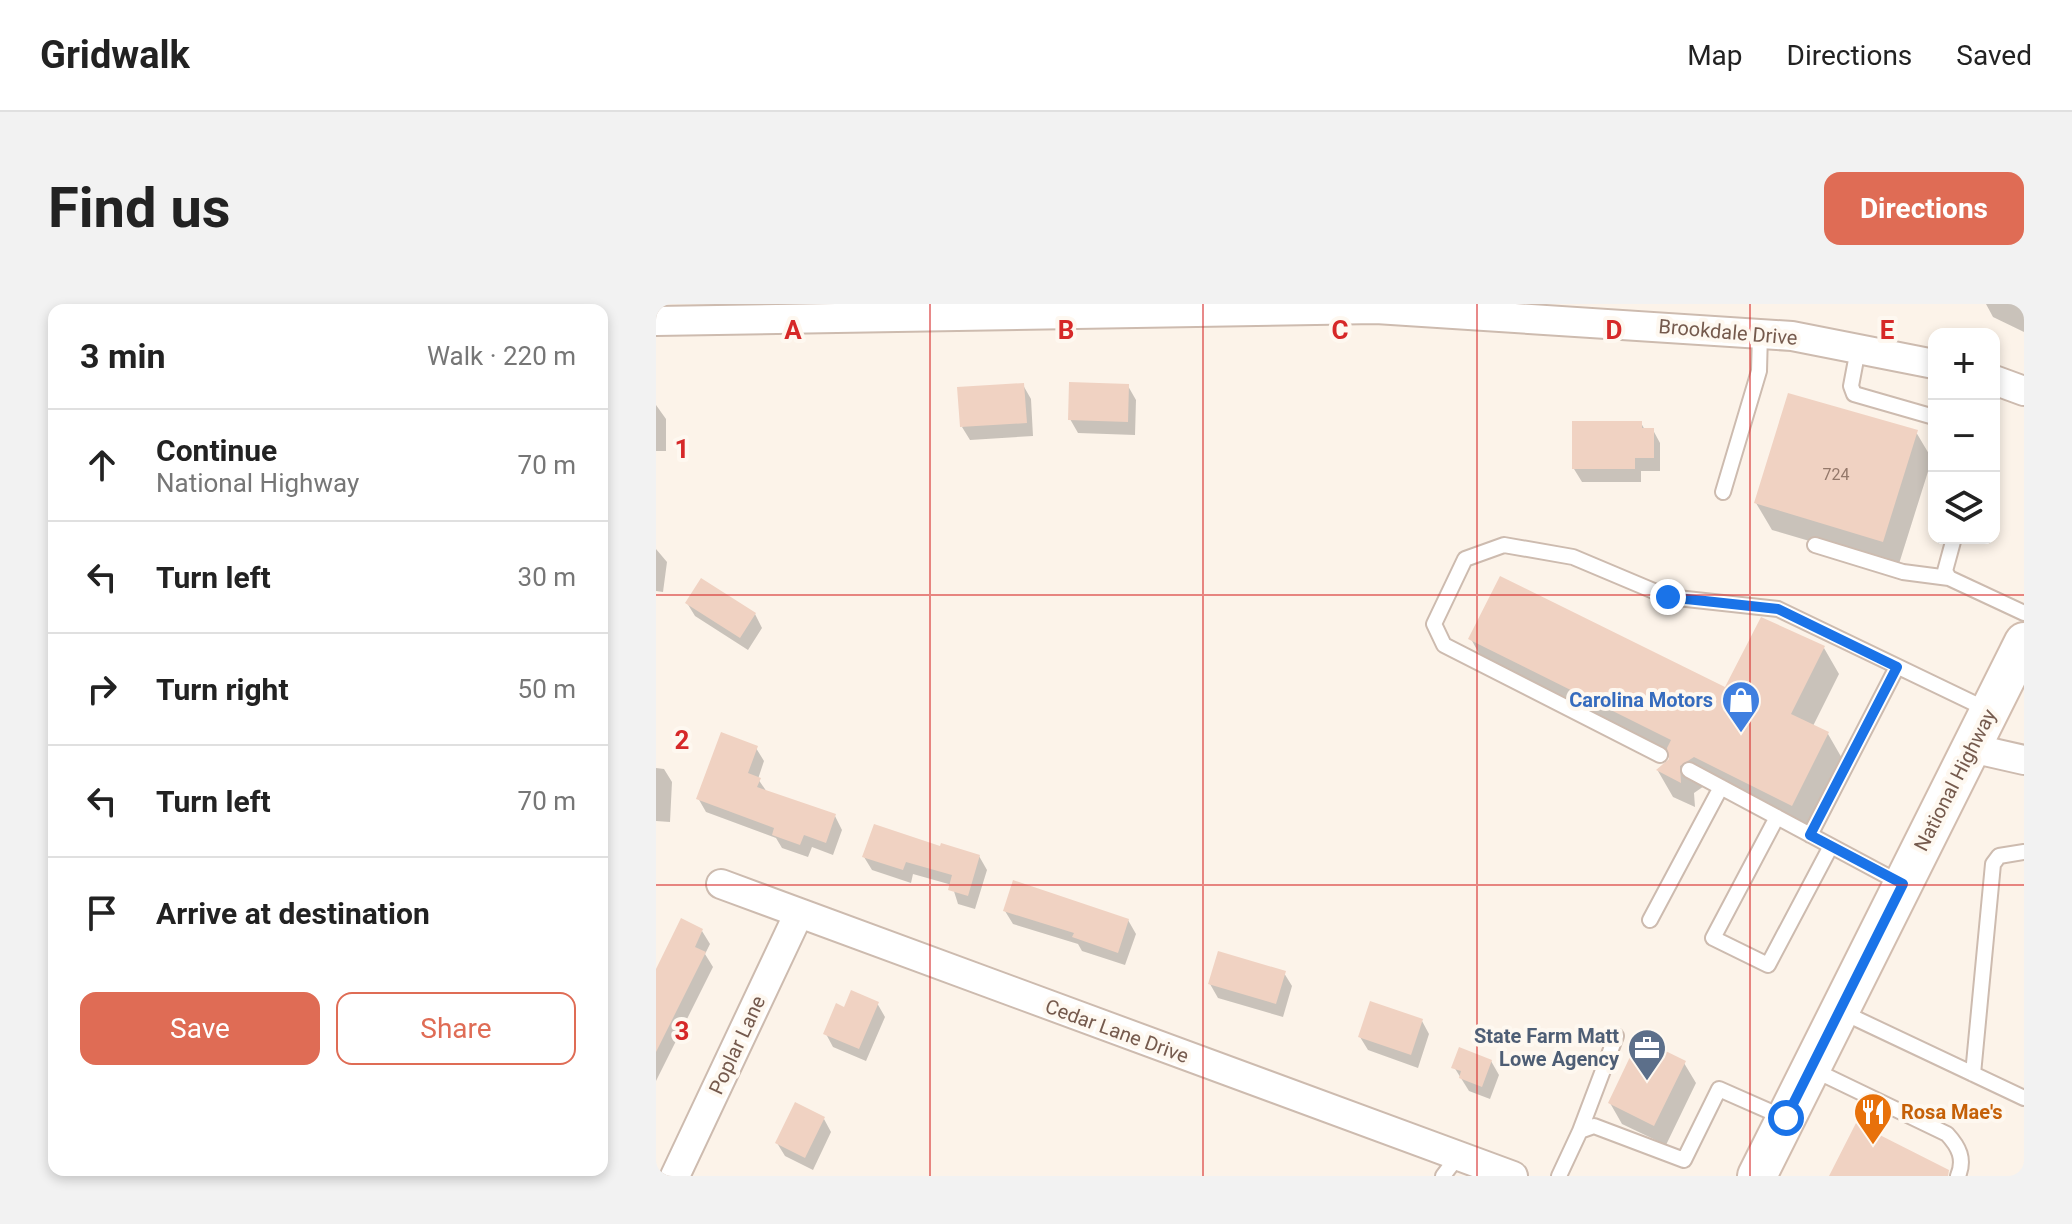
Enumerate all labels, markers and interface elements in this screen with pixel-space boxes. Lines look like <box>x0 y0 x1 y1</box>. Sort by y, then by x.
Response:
text: Gridwalk <box>40 33 190 77</box>
text: Map <box>1687 39 1743 72</box>
text: Directions <box>1787 39 1912 72</box>
text: Saved <box>1956 39 2032 72</box>
button: Directions <box>1824 172 2024 245</box>
text: Find us <box>48 175 231 241</box>
street label: Brookdale Drive <box>1658 314 1798 350</box>
text: A <box>784 315 802 345</box>
text: B <box>1058 315 1074 345</box>
text: C <box>1331 315 1349 345</box>
text: D <box>1606 315 1622 345</box>
text: E <box>1880 315 1895 345</box>
map controls <box>1928 328 2000 544</box>
button: + <box>1928 328 2000 400</box>
text: 3 min <box>80 336 165 376</box>
text: Walk · 220 m <box>427 341 576 371</box>
button: − <box>1928 400 2000 472</box>
text: Continue <box>156 433 277 468</box>
text: 1 <box>675 434 689 464</box>
icon: ahead <box>80 443 124 487</box>
text: 70 m <box>518 450 576 480</box>
house number: 724 <box>1823 465 1849 484</box>
text: National Highway <box>156 468 359 498</box>
button: layers <box>1928 472 2000 544</box>
icon: left <box>80 555 124 599</box>
text: Turn left <box>156 560 271 595</box>
text: 30 m <box>518 562 576 592</box>
route end <box>1650 579 1686 615</box>
icon: right <box>80 667 124 711</box>
text: Turn right <box>156 672 289 707</box>
text: 50 m <box>518 674 576 704</box>
shop icon: Carolina Motors <box>1720 679 1762 734</box>
place label: Carolina Motors <box>1569 688 1713 712</box>
street label: National Highway <box>1909 704 2001 855</box>
text: 2 <box>675 725 689 755</box>
icon: left <box>80 779 124 823</box>
text: Turn left <box>156 784 271 819</box>
text: 70 m <box>518 786 576 816</box>
icon: arrive <box>80 891 124 935</box>
text: Arrive at destination <box>156 896 430 931</box>
button: Save <box>80 992 320 1065</box>
button: Share <box>336 992 576 1065</box>
street label: Poplar Lane <box>704 992 770 1098</box>
street label: Cedar Lane Drive <box>1042 994 1192 1068</box>
text: 3 <box>675 1016 689 1046</box>
place label: State Farm Matt Lowe Agency <box>1474 1024 1620 1071</box>
office icon: State Farm Matt Lowe Agency <box>1626 1027 1668 1082</box>
restaurant icon: Rosa Mae's <box>1852 1091 1894 1146</box>
route start <box>1768 1100 1804 1136</box>
place label: Rosa Mae's <box>1901 1100 2003 1124</box>

